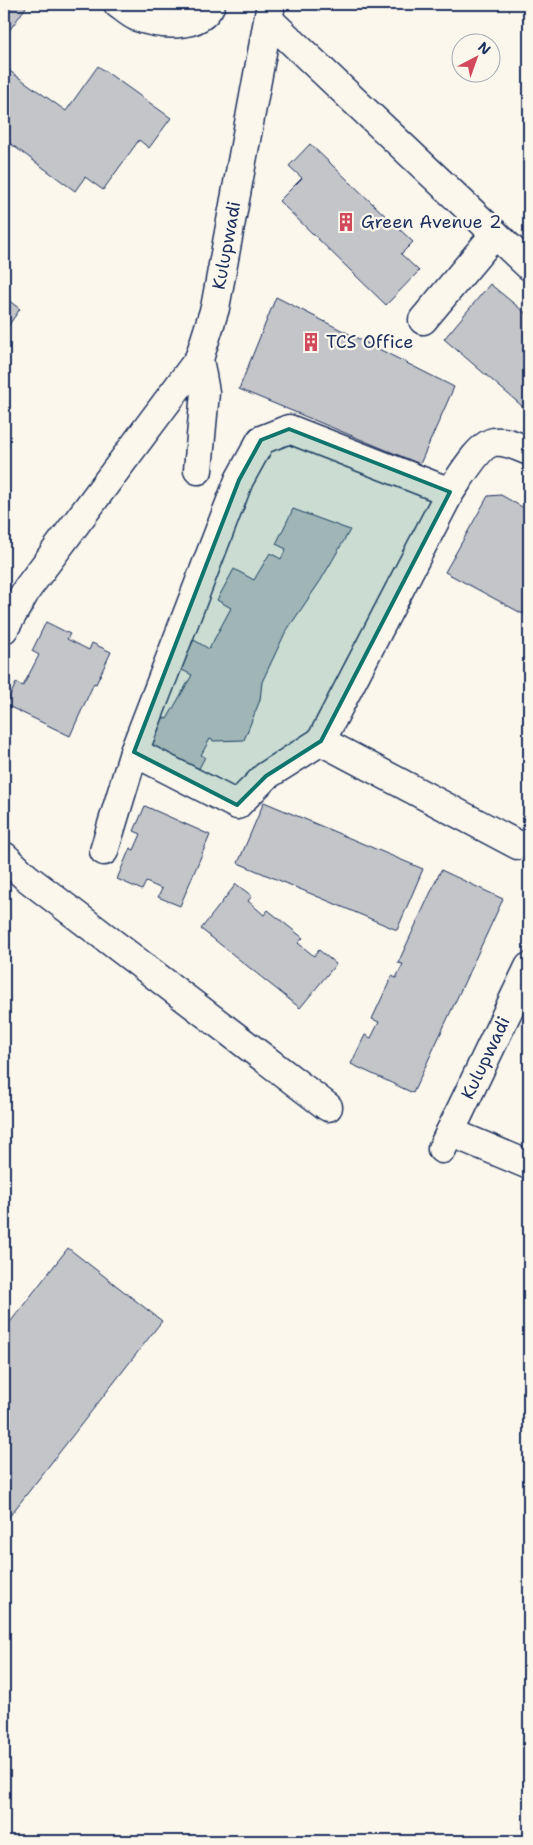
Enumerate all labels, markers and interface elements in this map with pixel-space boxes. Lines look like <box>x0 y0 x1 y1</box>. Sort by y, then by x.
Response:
north arrow <box>450 32 500 82</box>
text: N <box>474 38 495 59</box>
street label: Kulupwadi <box>207 199 246 292</box>
place label: Green Avenue 2 <box>361 210 502 234</box>
building icon: Green Avenue 2 <box>335 211 357 233</box>
place label: TCS Office <box>326 330 413 354</box>
building icon: TCS Office <box>300 331 322 353</box>
street label: Kulupwadi <box>455 1012 516 1103</box>

